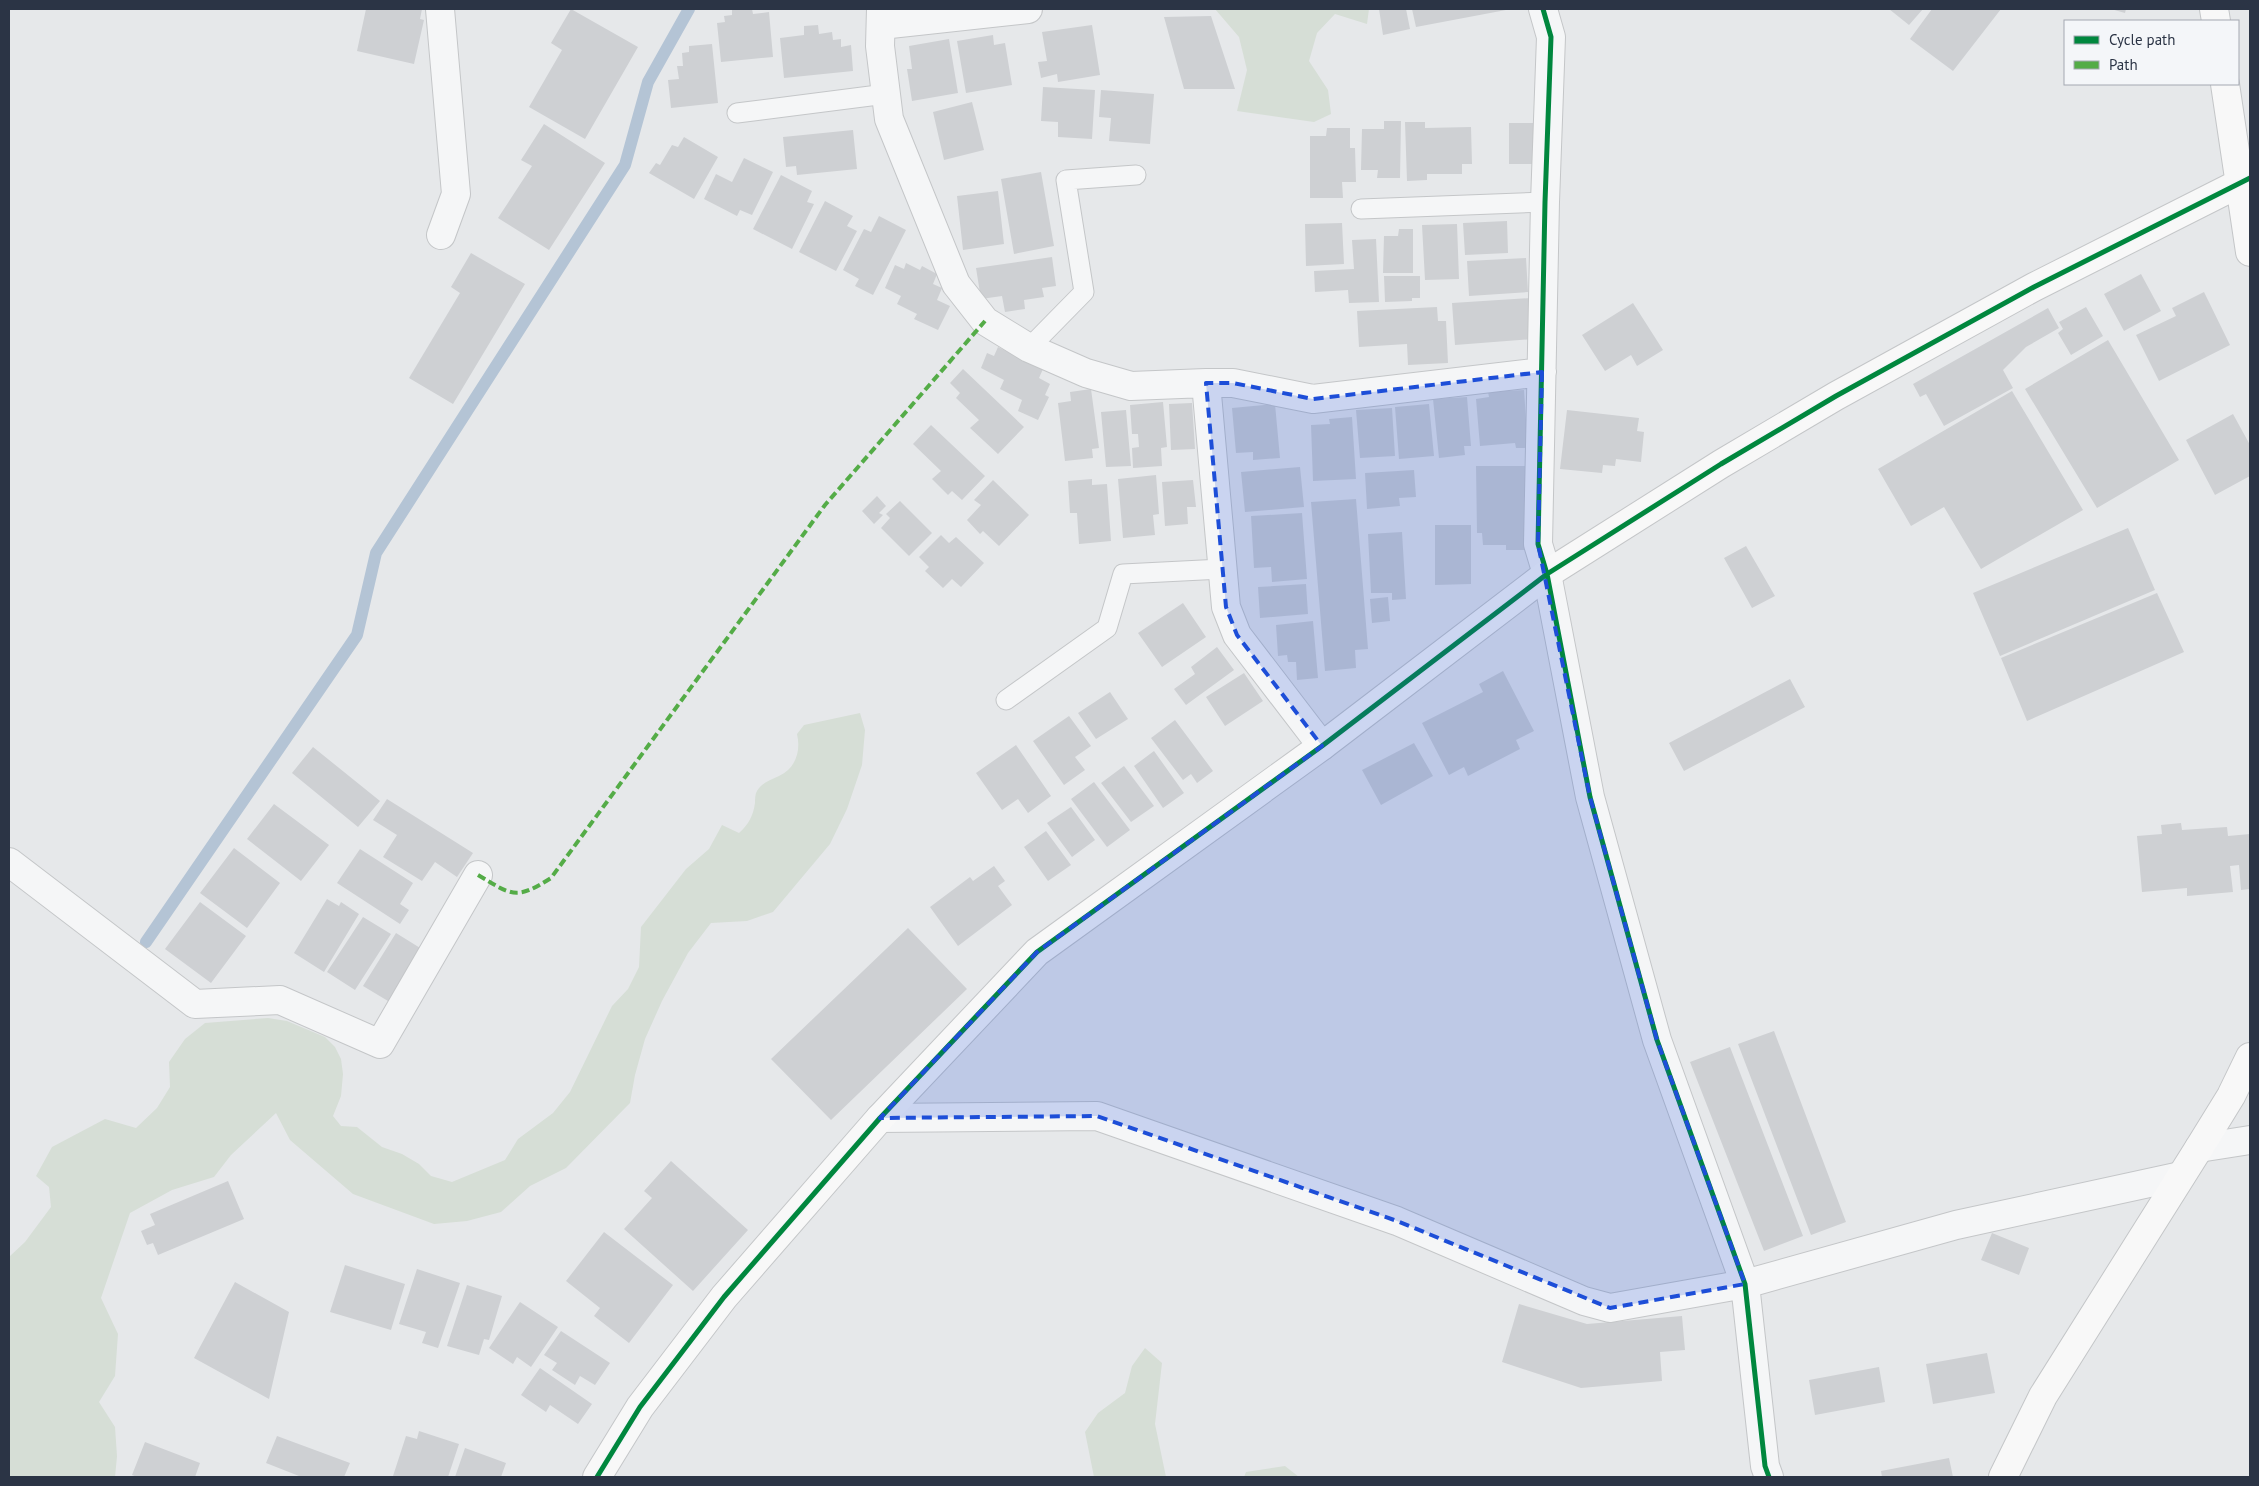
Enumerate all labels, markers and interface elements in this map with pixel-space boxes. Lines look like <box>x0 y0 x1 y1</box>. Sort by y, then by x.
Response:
legend <box>2064 20 2239 85</box>
text: Cycle path <box>2109 30 2175 49</box>
text: Path <box>2109 55 2138 74</box>

